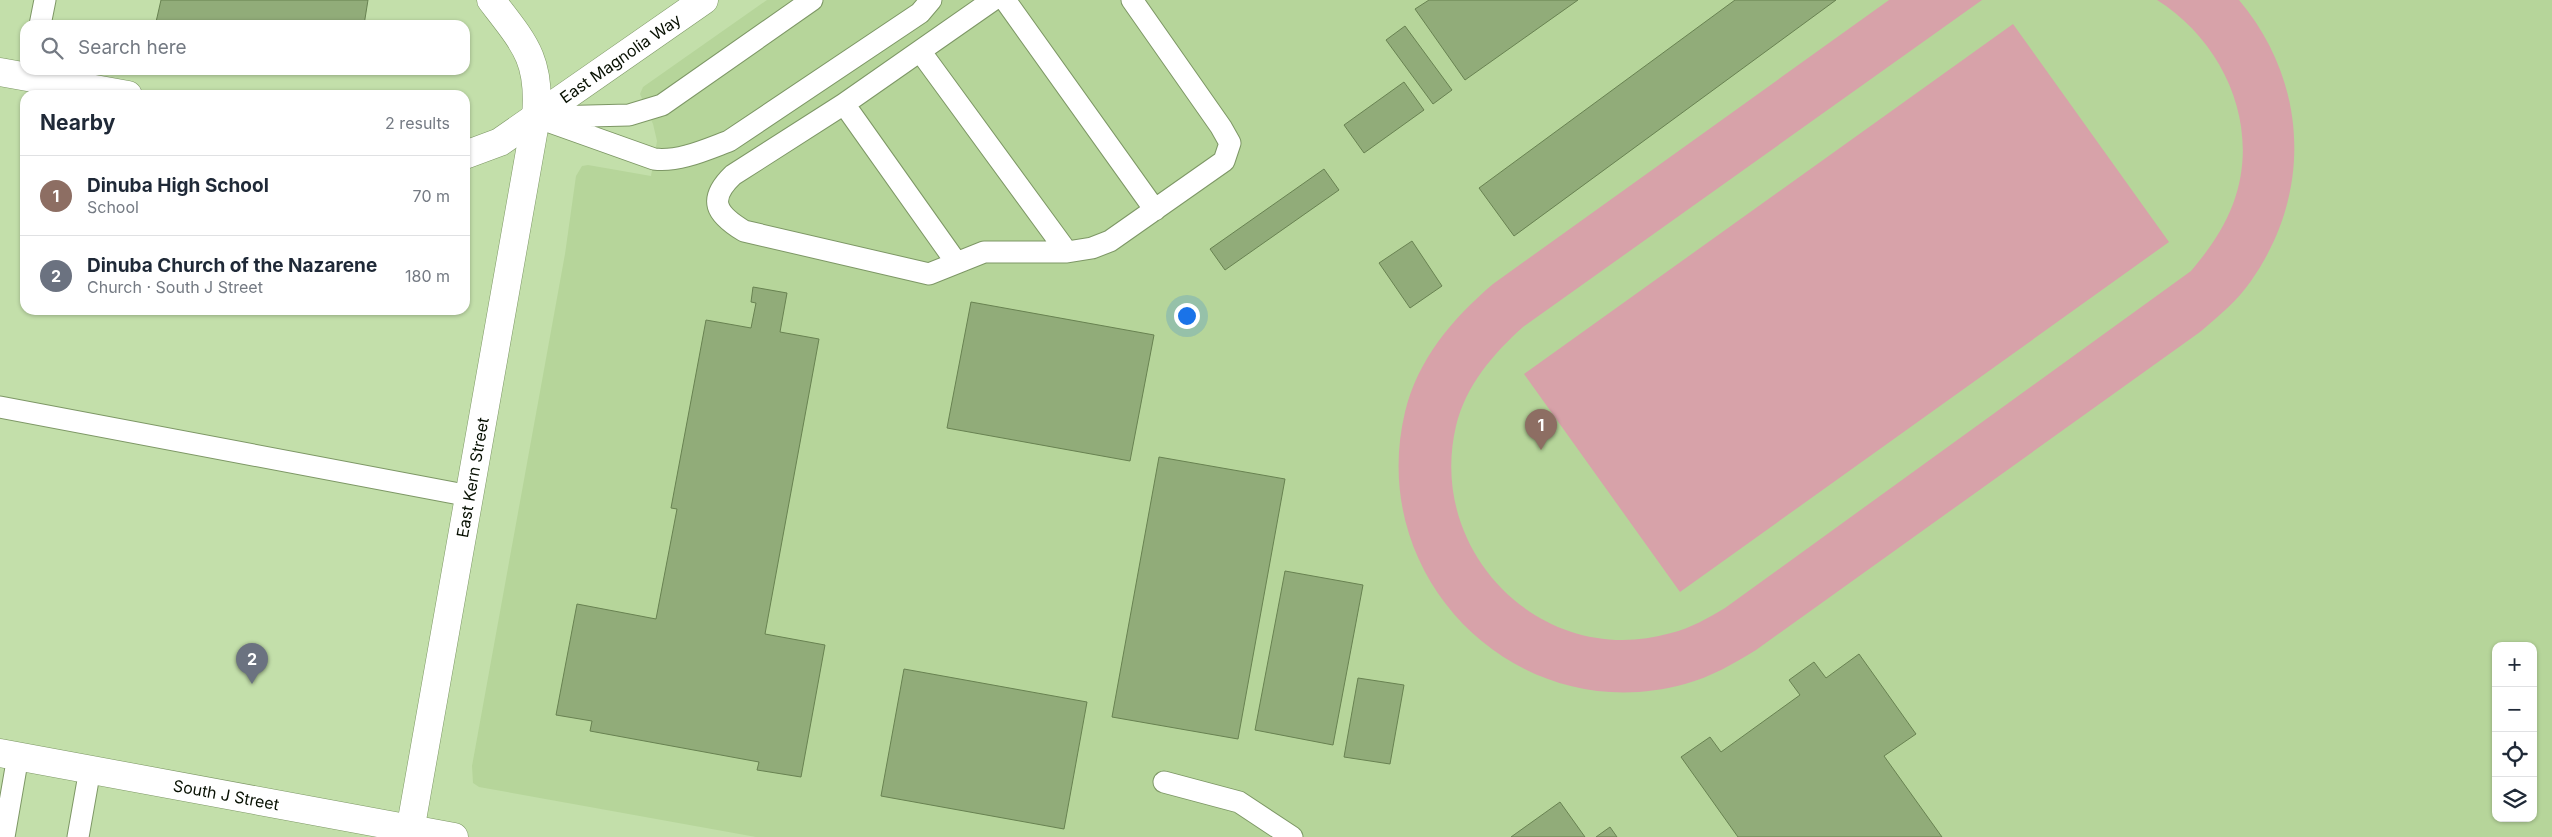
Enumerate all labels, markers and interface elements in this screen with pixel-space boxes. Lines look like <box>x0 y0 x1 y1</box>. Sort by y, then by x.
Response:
street label: East Magnolia Way <box>556 9 685 107</box>
search box <box>20 20 470 75</box>
icon: search <box>38 34 66 62</box>
text: Search here <box>78 36 187 59</box>
text: Nearby <box>40 110 115 135</box>
text: 2 results <box>385 113 450 133</box>
text: Dinuba High School <box>87 174 269 197</box>
text: 1 <box>53 186 59 206</box>
text: 70 m <box>413 186 450 206</box>
text: School <box>87 197 139 217</box>
text: Dinuba Church of the Nazarene <box>87 254 377 277</box>
text: 2 <box>51 266 61 286</box>
text: 180 m <box>405 266 450 286</box>
text: Church · South J Street <box>87 277 263 297</box>
your location <box>1174 303 1200 329</box>
pin: 1 <box>1525 409 1557 450</box>
street label: East Kern Street <box>452 416 493 539</box>
map controls <box>2492 642 2537 822</box>
button: + <box>2492 642 2537 687</box>
pin: 2 <box>236 643 268 684</box>
button: − <box>2492 687 2537 732</box>
button: locate <box>2492 732 2537 777</box>
street label: South J Street <box>172 775 281 814</box>
button: layers <box>2492 777 2537 822</box>

